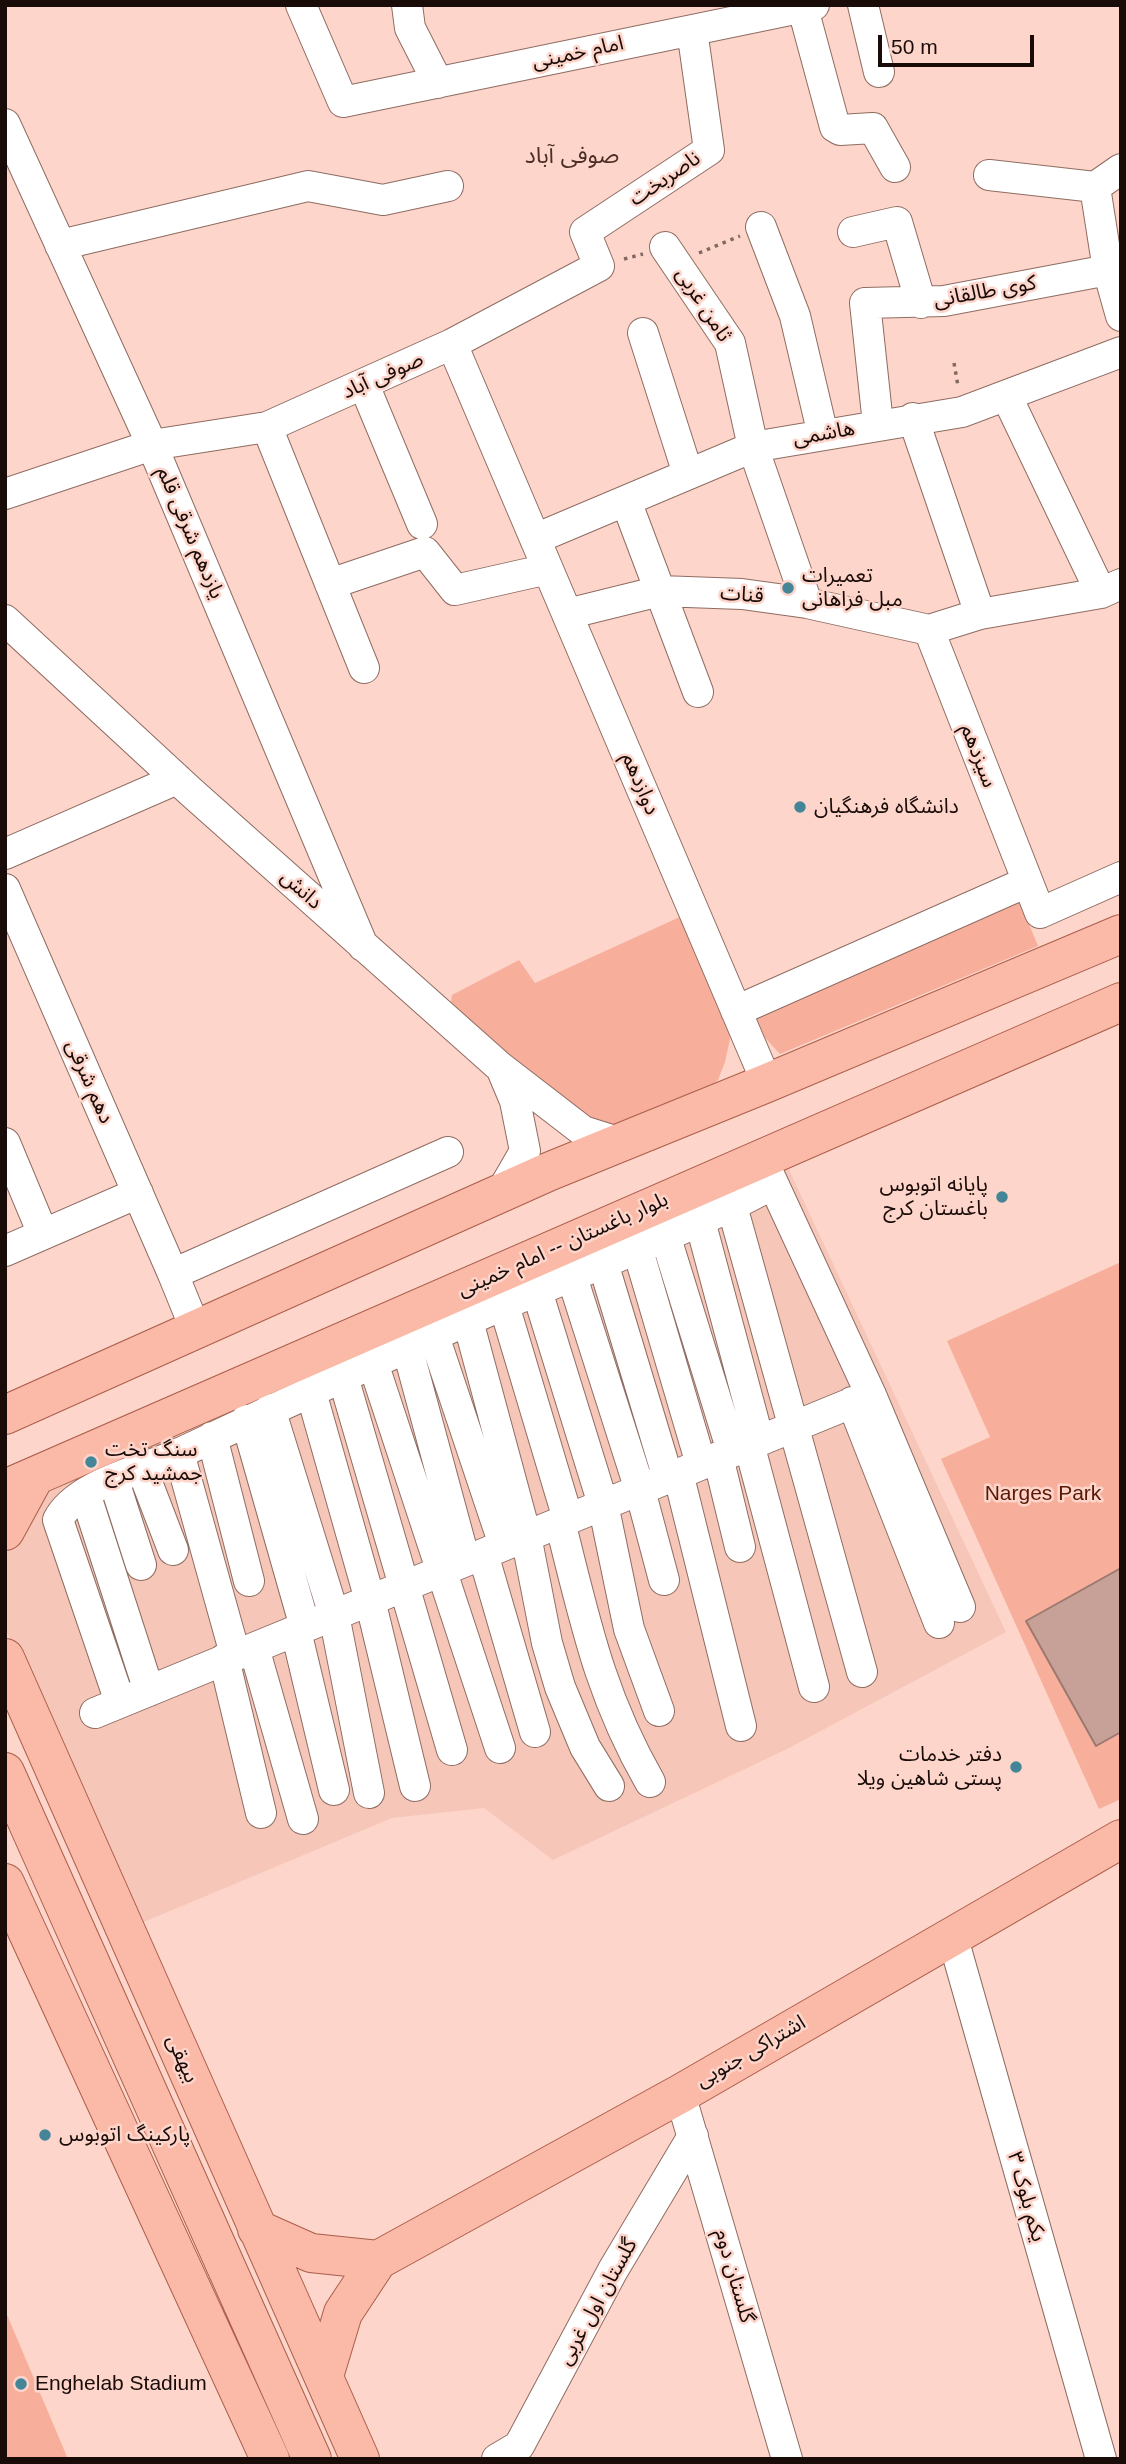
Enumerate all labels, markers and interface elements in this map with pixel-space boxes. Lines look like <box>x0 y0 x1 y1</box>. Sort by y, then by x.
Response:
scale bar <box>881 21 1037 65</box>
street label: امام خمینی <box>530 31 626 75</box>
text: 50 m <box>891 35 938 58</box>
district label: صوفی آباد <box>525 143 619 171</box>
street label: ناصربخت <box>625 146 705 212</box>
street label: ثامن غربی <box>670 263 736 347</box>
street label: کوی طالقانی <box>932 271 1038 313</box>
street label: صوفی آباد <box>338 347 428 405</box>
street label: هاشمی <box>791 416 857 452</box>
street label: یازدهم شرقی قلم <box>151 463 229 603</box>
place label: تعمیرات مبل فراهانی <box>802 563 903 613</box>
marker: تعمیرات مبل فراهانی <box>780 580 796 596</box>
street label: قنات <box>719 581 765 609</box>
street label: سیزدهم <box>954 721 1002 791</box>
street label: دوازدهم <box>616 749 664 819</box>
place label: دانشگاه فرهنگیان <box>814 794 959 820</box>
marker: دانشگاه فرهنگیان <box>792 799 808 815</box>
street label: دانش <box>275 865 327 915</box>
street label: دهم شرقی <box>59 1036 119 1128</box>
place label: پایانه اتوبوس باغستان کرج <box>879 1172 988 1222</box>
street label: بلوار باغستان -- امام خمینی <box>454 1187 672 1303</box>
marker: پایانه اتوبوس باغستان کرج <box>994 1189 1010 1205</box>
place label: سنگ تخت جمشید کرج <box>105 1437 203 1487</box>
marker: سنگ تخت جمشید کرج <box>83 1454 99 1470</box>
park label: Narges Park <box>985 1481 1101 1507</box>
place label: دفتر خدمات پستی شاهین ویلا <box>857 1742 1002 1792</box>
marker: دفتر خدمات پستی شاهین ویلا <box>1008 1759 1024 1775</box>
street label: اشتراکی جنوبی <box>692 2010 810 2094</box>
street label: بیهقی <box>160 2031 204 2087</box>
place label: پارکینگ اتوبوس <box>59 2122 190 2148</box>
marker: پارکینگ اتوبوس <box>37 2127 53 2143</box>
street label: یکم بلوک ۳ <box>1001 2149 1051 2245</box>
street label: گلستان دوم <box>709 2226 759 2326</box>
street label: گلستان اول غربی <box>553 2234 643 2370</box>
place label: Enghelab Stadium <box>35 2371 207 2397</box>
marker: Enghelab Stadium <box>13 2376 29 2392</box>

